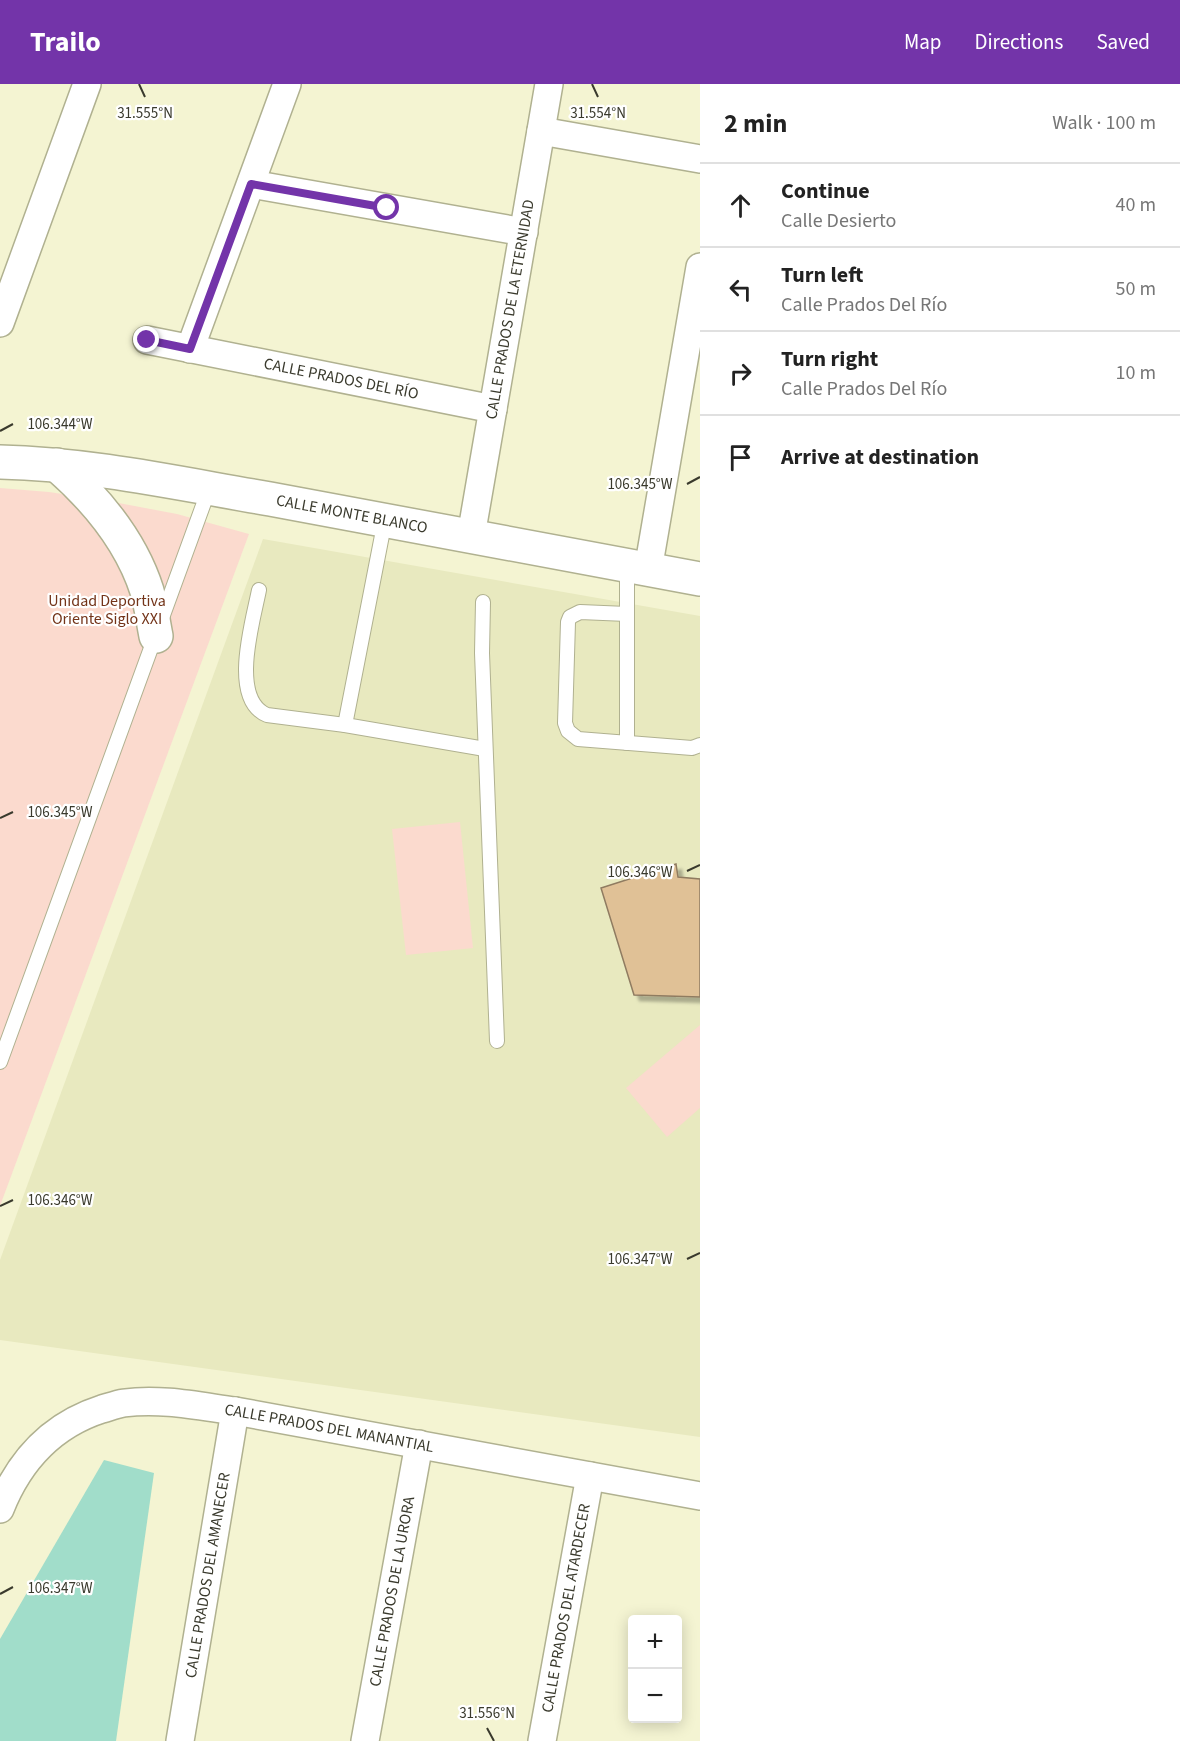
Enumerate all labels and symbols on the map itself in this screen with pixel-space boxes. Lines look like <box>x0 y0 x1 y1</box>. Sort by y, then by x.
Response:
text: 31.555°N <box>117 103 173 124</box>
text: 31.554°N <box>570 103 626 124</box>
route start <box>373 194 399 220</box>
street label: CALLE PRADOS DE LA ETERNIDAD <box>480 198 540 421</box>
route end <box>133 326 159 352</box>
street label: CALLE PRADOS DEL RÍO <box>262 353 420 405</box>
text: 106.344°W <box>27 414 93 435</box>
text: 106.345°W <box>607 474 673 495</box>
street label: CALLE MONTE BLANCO <box>274 489 429 539</box>
park label: Unidad Deportiva Oriente Siglo XXI <box>48 590 166 630</box>
text: 106.345°W <box>27 802 93 823</box>
text: 106.346°W <box>607 862 673 883</box>
text: 106.346°W <box>27 1190 93 1211</box>
text: 106.347°W <box>607 1249 673 1270</box>
street label: CALLE PRADOS DEL MANANTIAL <box>223 1399 436 1458</box>
street label: CALLE PRADOS DEL AMANECER <box>180 1471 236 1680</box>
street label: CALLE PRADOS DE LA URORA <box>364 1494 420 1688</box>
street label: CALLE PRADOS DEL ATARDECER <box>536 1502 596 1714</box>
text: 106.347°W <box>27 1578 93 1599</box>
text: 31.556°N <box>459 1703 515 1724</box>

